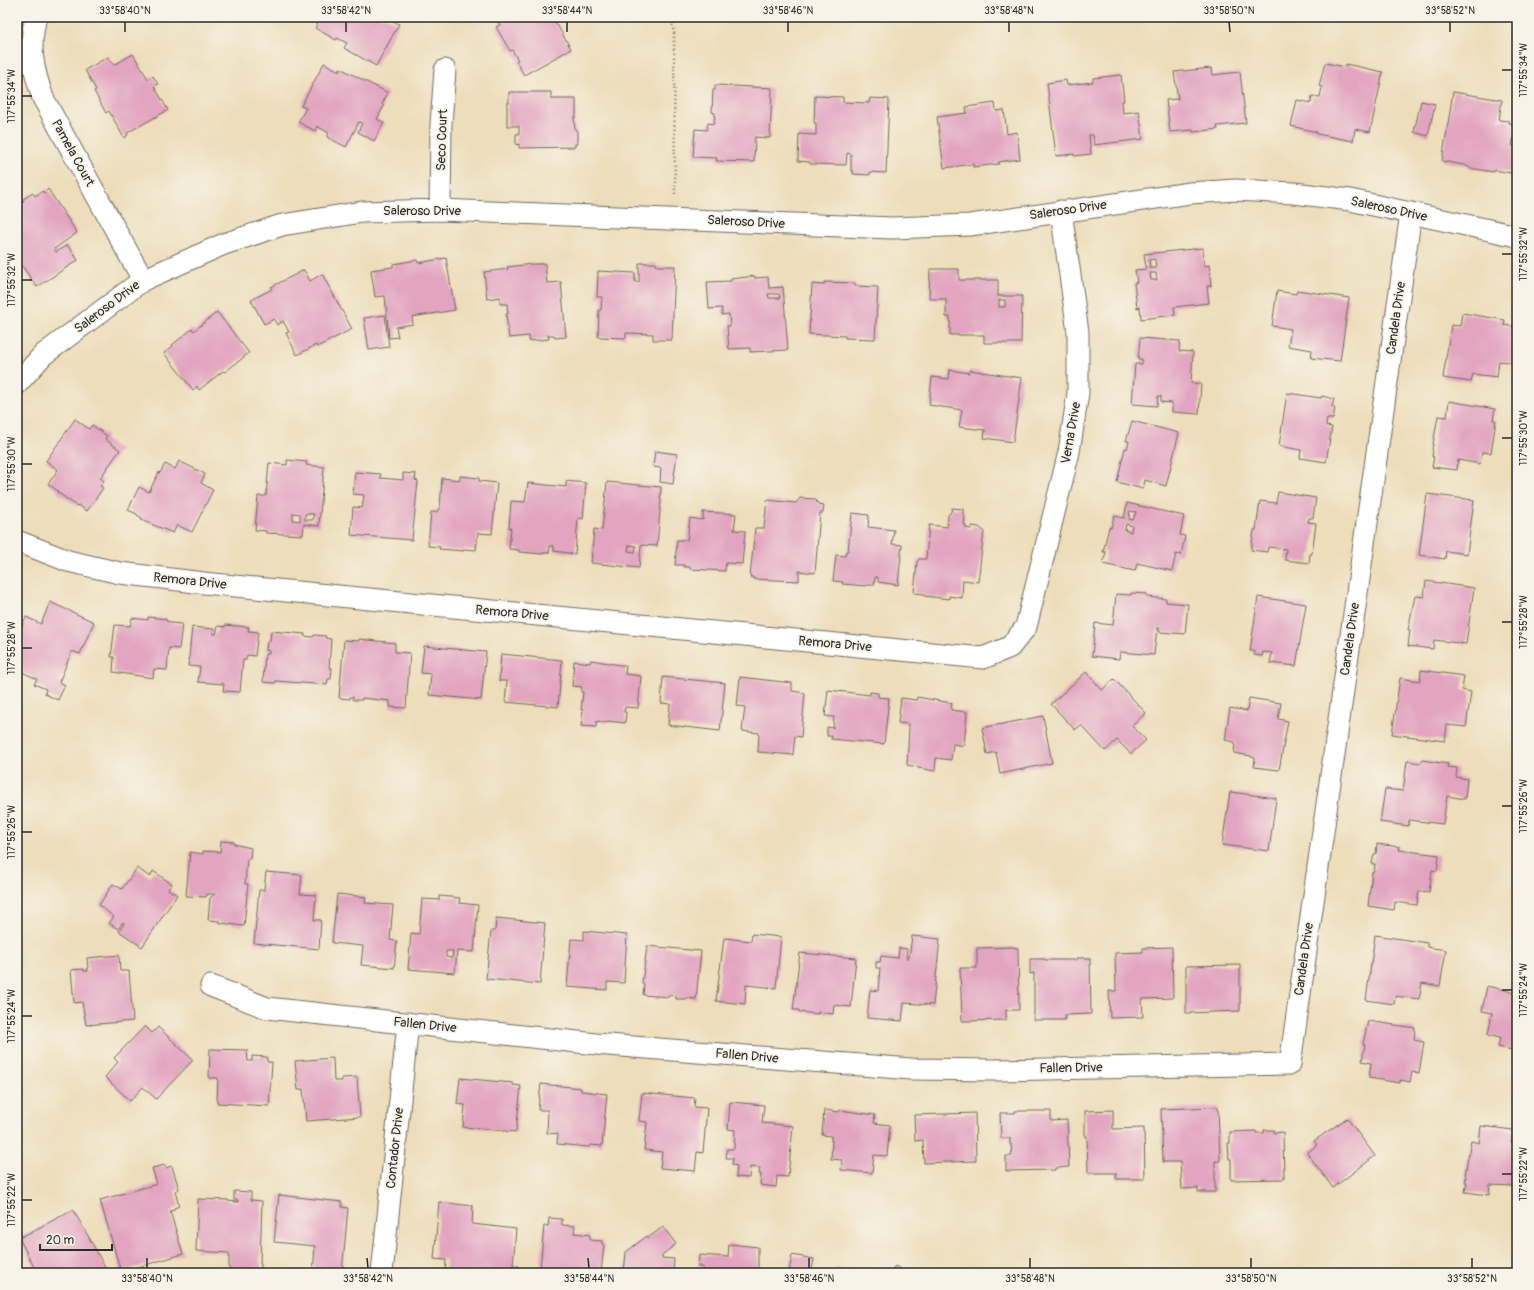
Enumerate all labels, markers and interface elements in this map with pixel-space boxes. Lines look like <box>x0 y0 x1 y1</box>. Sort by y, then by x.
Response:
text: 33°58'40"N <box>99 5 151 17</box>
text: 33°58'42"N <box>321 5 371 17</box>
text: 33°58'44"N <box>542 5 592 17</box>
text: 33°58'46"N <box>763 5 813 17</box>
text: 33°58'48"N <box>984 5 1034 17</box>
text: 33°58'50"N <box>1203 5 1255 17</box>
text: 33°58'52"N <box>1425 5 1475 17</box>
text: 117°55'34"W <box>1518 42 1530 97</box>
text: 117°55'34"W <box>6 68 18 123</box>
street label: Seco Court <box>433 108 451 171</box>
street label: Pamela Court <box>48 117 98 190</box>
street label: Saleroso Drive <box>1349 193 1429 225</box>
street label: Saleroso Drive <box>1028 197 1108 223</box>
street label: Saleroso Drive <box>383 203 462 219</box>
street label: Saleroso Drive <box>707 212 786 232</box>
text: 117°55'32"W <box>1518 227 1530 281</box>
text: 117°55'32"W <box>6 253 18 307</box>
street label: Saleroso Drive <box>71 277 143 337</box>
street label: Candela Drive <box>1383 280 1409 356</box>
street label: Verna Drive <box>1058 400 1084 465</box>
text: 117°55'30"W <box>1518 410 1530 466</box>
text: 117°55'30"W <box>6 436 18 492</box>
street label: Remora Drive <box>153 569 228 593</box>
text: 117°55'28"W <box>1518 595 1530 649</box>
street label: Candela Drive <box>1337 601 1363 677</box>
street label: Remora Drive <box>475 602 550 624</box>
text: 117°55'28"W <box>6 621 18 675</box>
street label: Remora Drive <box>798 633 873 655</box>
text: 117°55'26"W <box>1518 778 1530 833</box>
text: 117°55'26"W <box>6 804 18 859</box>
street label: Candela Drive <box>1291 921 1317 997</box>
text: 117°55'24"W <box>1518 962 1530 1017</box>
text: 117°55'24"W <box>6 988 18 1043</box>
street label: Fallen Drive <box>393 1014 458 1036</box>
street label: Fallen Drive <box>715 1045 780 1067</box>
street label: Fallen Drive <box>1039 1059 1103 1077</box>
street label: Contador Drive <box>383 1106 407 1189</box>
text: 117°55'22"W <box>1518 1146 1530 1201</box>
text: 117°55'22"W <box>6 1172 18 1227</box>
scale bar <box>40 1226 112 1252</box>
text: 20 m <box>46 1233 75 1248</box>
text: 33°58'40"N <box>121 1273 173 1285</box>
text: 33°58'42"N <box>343 1273 393 1285</box>
text: 33°58'44"N <box>564 1273 614 1285</box>
text: 33°58'46"N <box>784 1273 834 1285</box>
text: 33°58'48"N <box>1005 1273 1055 1285</box>
text: 33°58'50"N <box>1225 1273 1277 1285</box>
text: 33°58'52"N <box>1447 1273 1497 1285</box>

